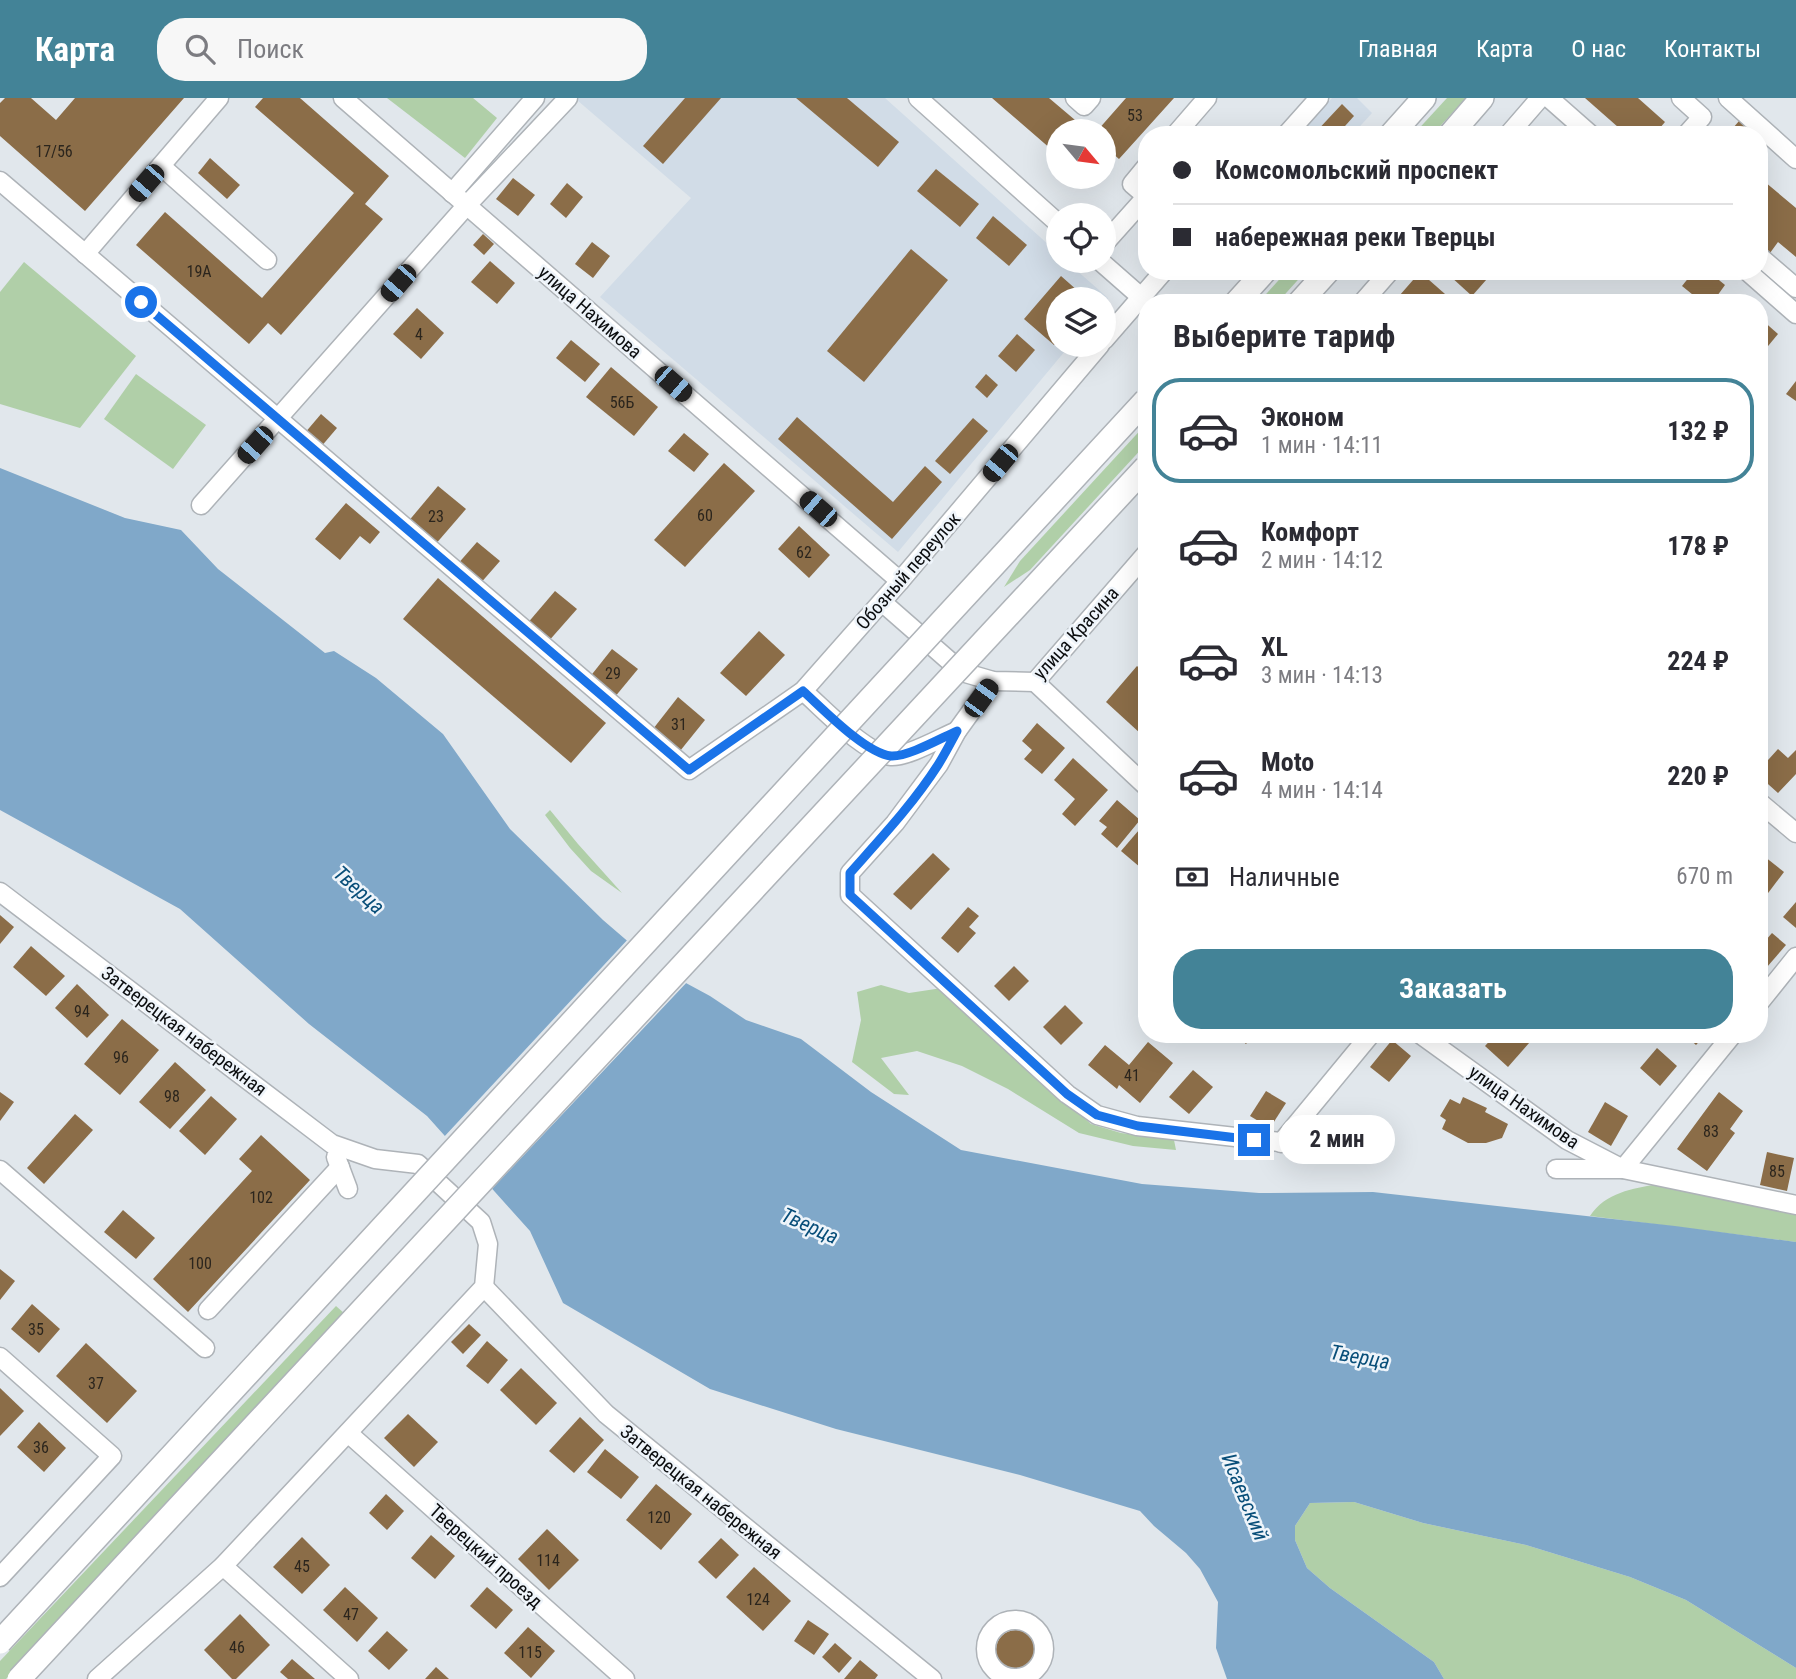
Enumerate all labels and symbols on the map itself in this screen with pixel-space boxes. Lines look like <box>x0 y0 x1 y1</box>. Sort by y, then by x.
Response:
house number: 53 <box>1127 106 1143 125</box>
north arrow <box>1046 119 1116 189</box>
house number: 17/56 <box>35 142 73 161</box>
car <box>125 160 168 206</box>
car <box>377 260 420 306</box>
street label: улица Нахимова <box>534 261 646 363</box>
house number: 19А <box>186 262 212 281</box>
route start <box>125 286 157 318</box>
house number: 4 <box>415 325 423 344</box>
car <box>651 362 696 406</box>
house number: 56Б <box>610 393 635 412</box>
car <box>234 422 277 468</box>
car <box>979 440 1022 486</box>
car <box>796 487 841 531</box>
house number: 60 <box>697 506 713 525</box>
house number: 23 <box>428 507 444 526</box>
street label: Обозный переулок <box>851 508 965 634</box>
house number: 62 <box>796 543 812 562</box>
street label: улица Красина <box>1028 582 1124 684</box>
house number: 29 <box>605 664 621 683</box>
car <box>961 675 1002 721</box>
house number: 31 <box>671 715 687 734</box>
water label: Тверца <box>329 861 389 919</box>
street label: Затверецкая набережная <box>97 961 271 1101</box>
house number: 94 <box>74 1002 90 1021</box>
house number: 96 <box>113 1048 129 1067</box>
street label: улица Нахимова <box>1464 1060 1584 1154</box>
house number: 41 <box>1124 1066 1140 1085</box>
house number: 98 <box>164 1087 180 1106</box>
callout: 2 мин <box>1278 1116 1394 1164</box>
house number: 83 <box>1703 1122 1719 1141</box>
route end <box>1238 1124 1270 1156</box>
house number: 85 <box>1769 1162 1785 1181</box>
house number: 102 <box>249 1188 273 1207</box>
water label: Тверца <box>778 1203 842 1249</box>
house number: 100 <box>188 1254 212 1273</box>
house number: 35 <box>28 1320 44 1339</box>
water label: Тверца <box>1328 1340 1392 1374</box>
house number: 37 <box>88 1374 104 1393</box>
street label: Затверецкая набережная <box>616 1420 786 1564</box>
house number: 36 <box>33 1438 49 1457</box>
water label: Исаевский <box>1217 1450 1273 1544</box>
street label: Тверецкий проезд <box>425 1499 547 1613</box>
house number: 120 <box>647 1508 671 1527</box>
house number: 114 <box>536 1551 560 1570</box>
house number: 45 <box>294 1557 310 1576</box>
house number: 124 <box>746 1590 770 1609</box>
house number: 47 <box>343 1605 359 1624</box>
house number: 46 <box>229 1638 245 1657</box>
house number: 115 <box>518 1643 542 1662</box>

